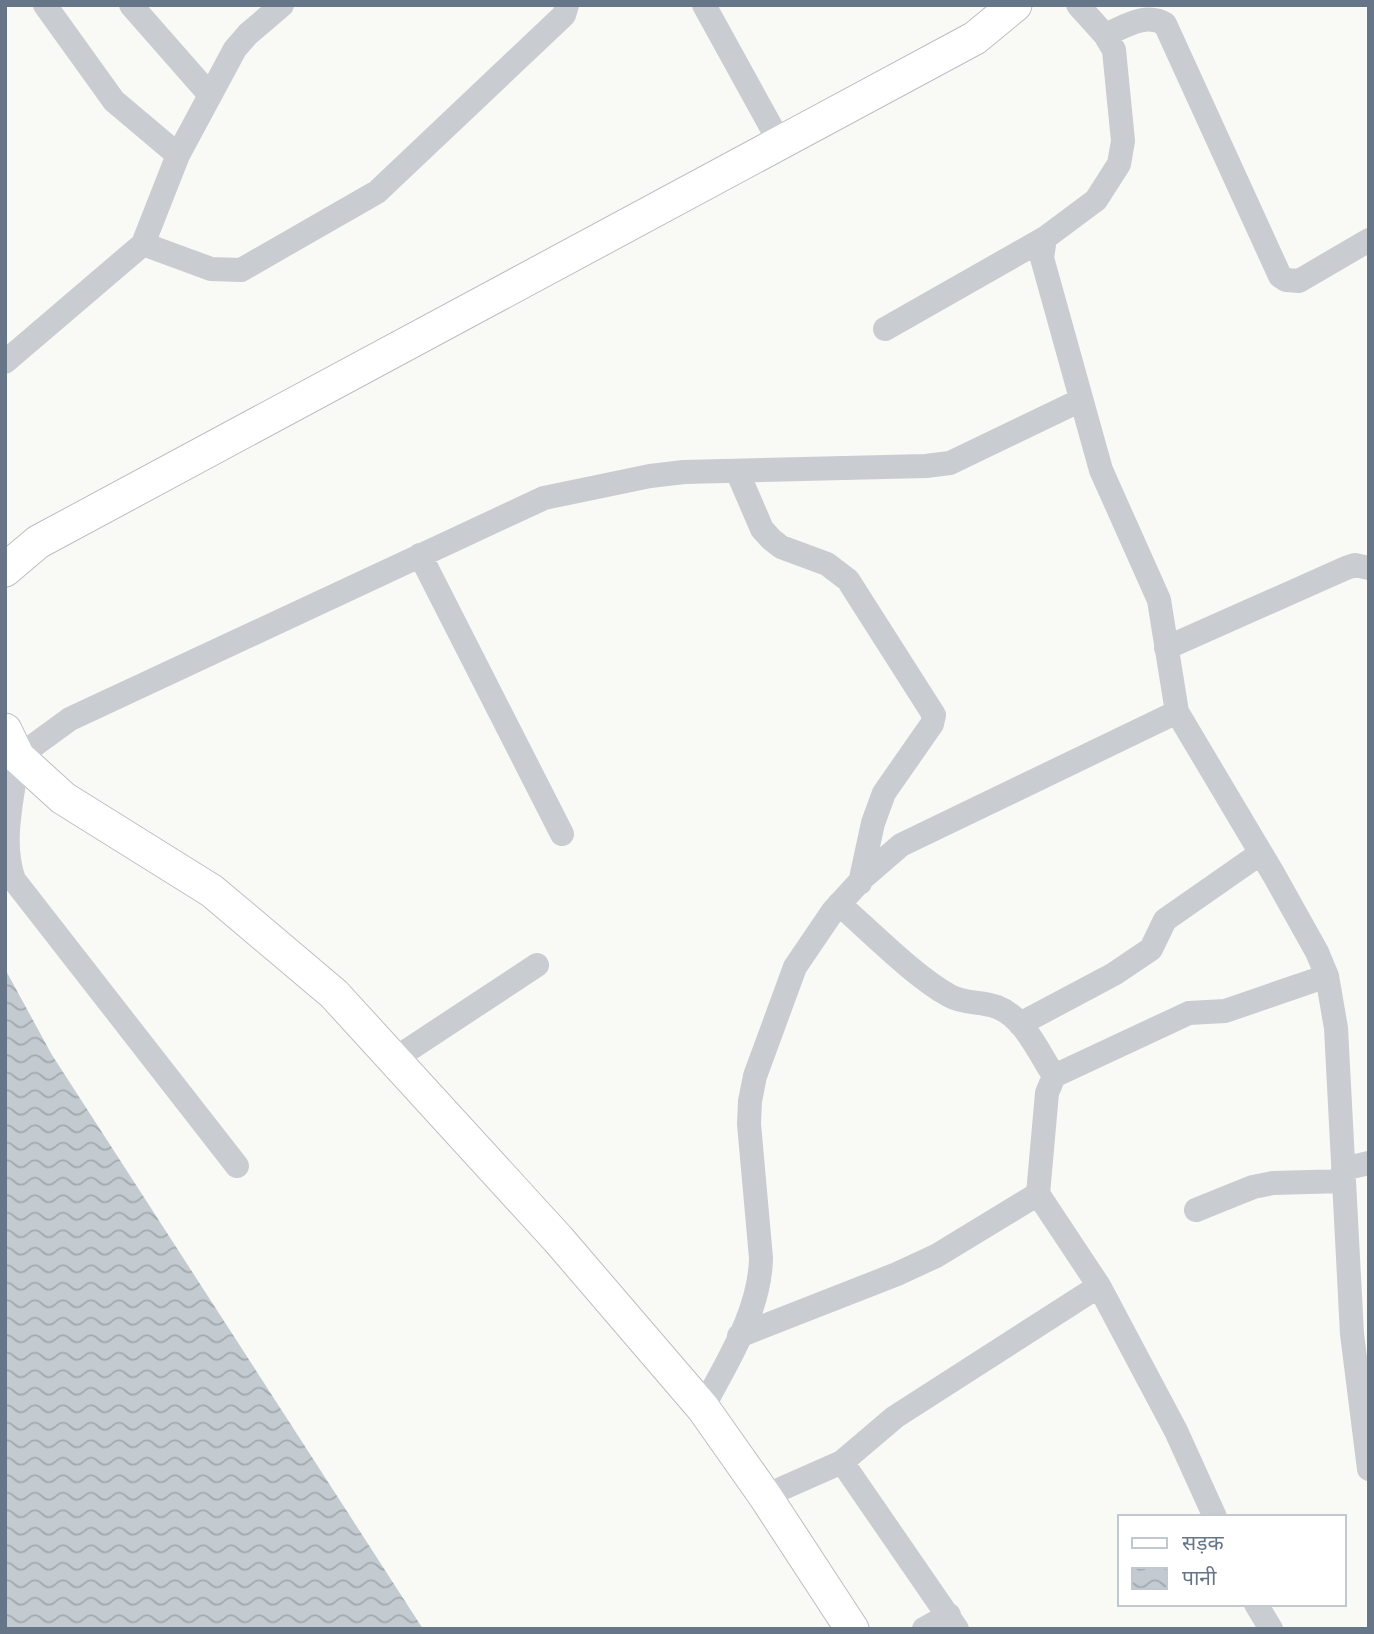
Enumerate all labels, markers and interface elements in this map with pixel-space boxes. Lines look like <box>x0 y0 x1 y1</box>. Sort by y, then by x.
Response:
legend <box>1118 1515 1346 1606</box>
text: सड़क <box>1182 1530 1224 1555</box>
text: पानी <box>1182 1565 1217 1590</box>

